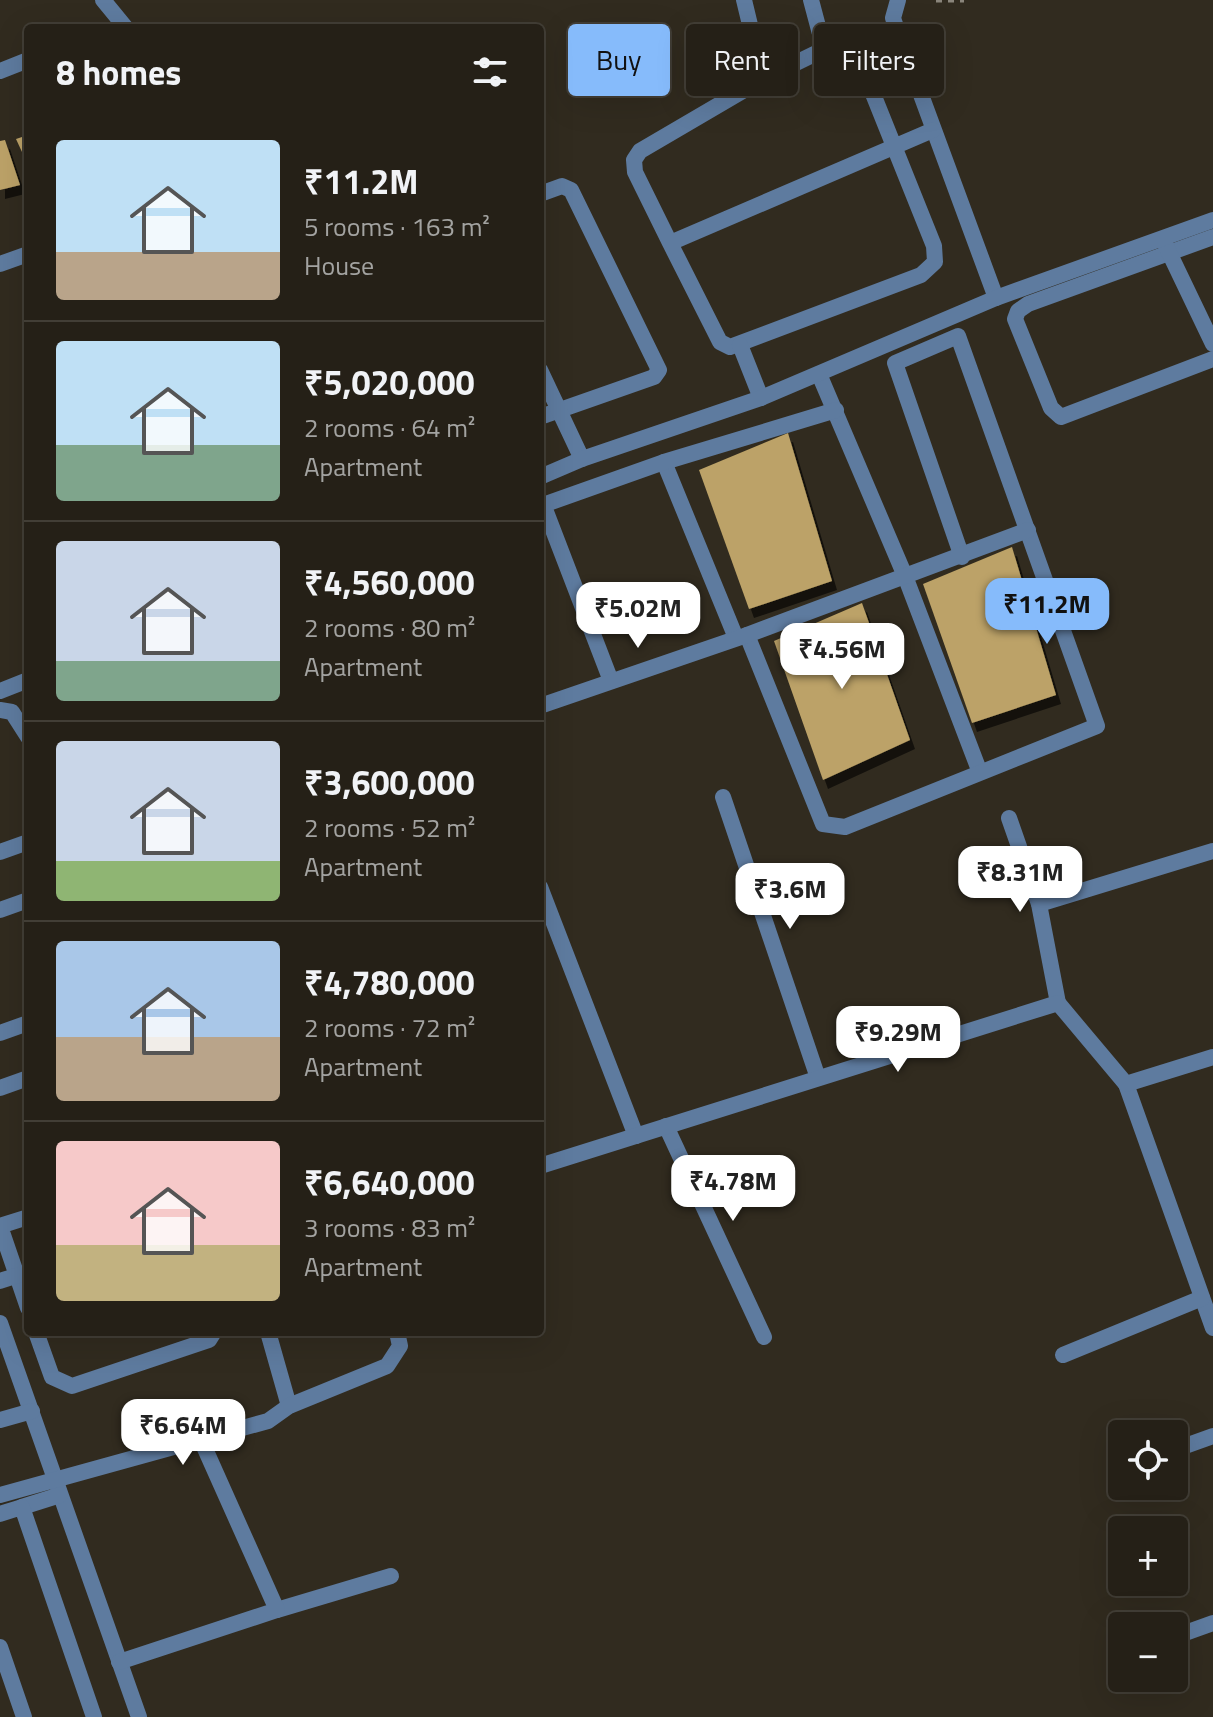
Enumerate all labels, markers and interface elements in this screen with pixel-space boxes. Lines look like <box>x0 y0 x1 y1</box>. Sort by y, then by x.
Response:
chip: Buy <box>568 24 670 96</box>
chip: Rent <box>686 24 798 96</box>
chip: Filters <box>814 24 944 96</box>
text: 8 homes <box>56 46 181 98</box>
icon: filters <box>468 50 512 94</box>
text: ₹11.2M <box>304 155 418 207</box>
icon: home <box>120 172 216 268</box>
text: 5 rooms · 163 m² <box>304 207 490 246</box>
text: House <box>304 246 374 285</box>
text: ₹5,020,000 <box>304 356 475 408</box>
icon: home <box>120 373 216 469</box>
text: 2 rooms · 64 m² <box>304 408 475 447</box>
text: Apartment <box>304 447 422 486</box>
text: ₹4,560,000 <box>304 556 475 608</box>
icon: home <box>120 573 216 669</box>
pin: ₹11.2M <box>982 578 1112 646</box>
pin: ₹5.02M <box>573 582 703 650</box>
text: ₹11.2M <box>1003 584 1091 623</box>
text: ₹5.02M <box>594 588 682 627</box>
text: 2 rooms · 80 m² <box>304 608 475 647</box>
pin: ₹4.56M <box>777 623 907 691</box>
text: ₹4.56M <box>798 629 886 668</box>
text: Apartment <box>304 647 422 686</box>
text: ₹3,600,000 <box>304 756 475 808</box>
icon: home <box>120 773 216 869</box>
text: 2 rooms · 52 m² <box>304 808 475 847</box>
pin: ₹8.31M <box>955 846 1085 914</box>
text: Apartment <box>304 847 422 886</box>
text: ₹8.31M <box>976 852 1064 891</box>
pin: ₹3.6M <box>734 863 846 931</box>
text: ₹3.6M <box>754 869 826 908</box>
text: ₹4,780,000 <box>304 956 475 1008</box>
icon: home <box>120 973 216 1069</box>
pin: ₹9.29M <box>833 1006 963 1074</box>
text: 2 rooms · 72 m² <box>304 1008 475 1047</box>
text: ₹9.29M <box>854 1012 942 1051</box>
text: Apartment <box>304 1047 422 1086</box>
pin: ₹4.78M <box>668 1155 798 1223</box>
text: ₹6,640,000 <box>304 1156 475 1208</box>
text: ₹4.78M <box>689 1161 777 1200</box>
icon: home <box>120 1173 216 1269</box>
text: 3 rooms · 83 m² <box>304 1208 475 1247</box>
text: Apartment <box>304 1247 422 1286</box>
pin: ₹6.64M <box>118 1399 248 1467</box>
text: ₹6.64M <box>139 1405 227 1444</box>
map controls <box>1108 1420 1188 1692</box>
button: locate <box>1108 1420 1188 1500</box>
button: + <box>1108 1516 1188 1596</box>
button: − <box>1108 1612 1188 1692</box>

